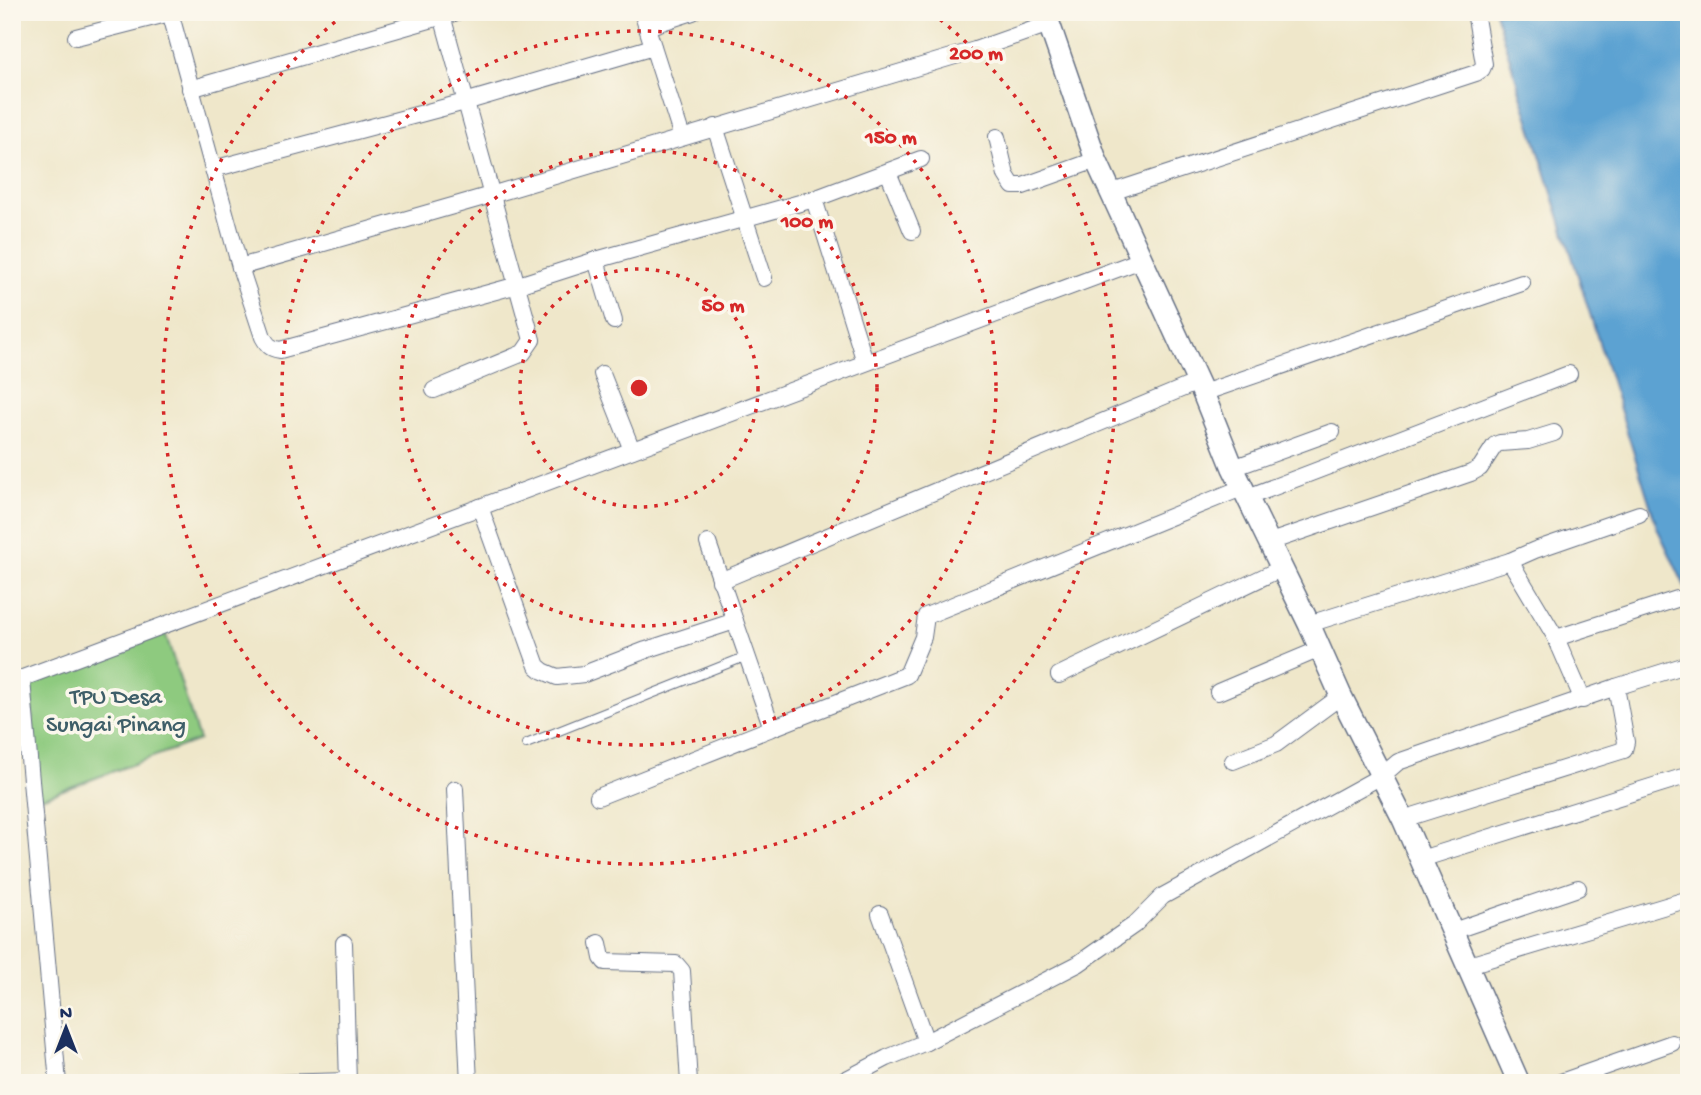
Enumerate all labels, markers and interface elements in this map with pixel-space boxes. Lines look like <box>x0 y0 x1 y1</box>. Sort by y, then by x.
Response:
text: 200 m <box>949 43 1003 68</box>
text: 150 m <box>864 127 917 152</box>
text: 100 m <box>780 211 833 236</box>
text: 50 m <box>702 295 745 320</box>
centre of rings <box>627 376 651 400</box>
park label: TPU Desa Sungai Pinang <box>46 684 186 741</box>
north arrow <box>32 993 102 1064</box>
text: N <box>60 1003 72 1026</box>

